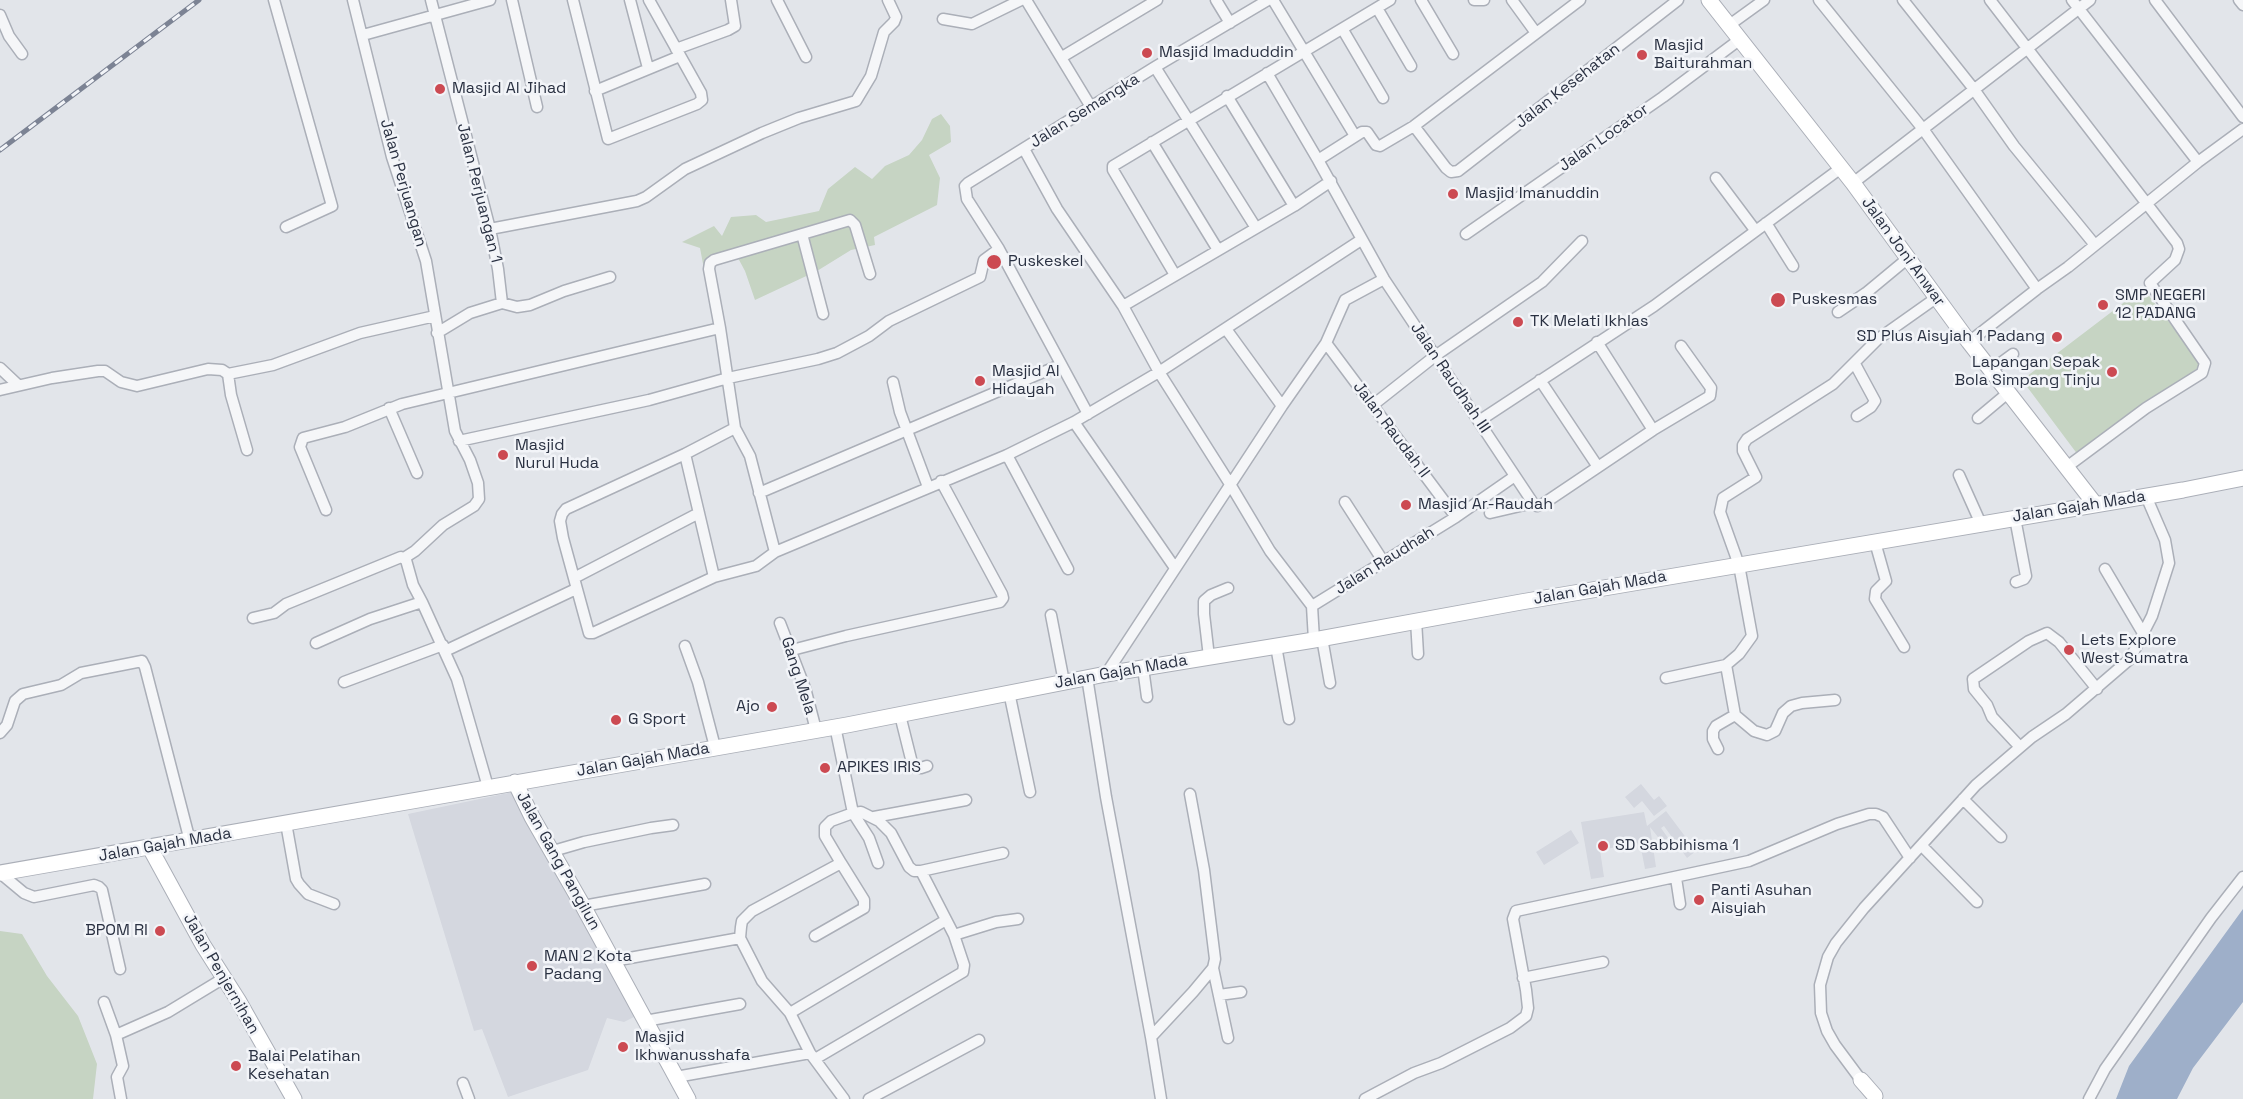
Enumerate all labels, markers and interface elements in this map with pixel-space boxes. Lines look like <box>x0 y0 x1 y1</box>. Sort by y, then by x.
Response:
place label: Masjid Baiturahman <box>1654 36 1752 74</box>
street label: Jalan Kesehatan <box>1512 39 1624 133</box>
place label: Masjid Imaduddin <box>1159 43 1294 63</box>
marker: Masjid Imaduddin <box>1140 46 1154 60</box>
marker: Masjid Baiturahman <box>1635 48 1649 62</box>
street label: Jalan Semangka <box>1027 70 1143 152</box>
place label: Masjid Al Jihad <box>452 79 566 99</box>
marker: Masjid Al Jihad <box>433 82 447 96</box>
street label: Jalan Locator <box>1555 100 1653 176</box>
street label: Jalan Perjuangan <box>376 117 430 249</box>
street label: Jalan Perjuangan 1 <box>452 121 506 265</box>
place label: Masjid Imanuddin <box>1465 184 1599 204</box>
marker: Masjid Imanuddin <box>1446 187 1460 201</box>
street label: Jalan Joni Anwar <box>1857 194 1949 310</box>
place label: Puskeskel <box>1008 252 1084 272</box>
marker: Puskeskel <box>985 253 1003 271</box>
place label: SMP NEGERI 12 PADANG <box>2115 286 2206 324</box>
place label: Puskesmas <box>1792 290 1877 310</box>
marker: Puskesmas <box>1769 291 1787 309</box>
marker: SMP NEGERI 12 PADANG <box>2096 298 2110 312</box>
place label: TK Melati Ikhlas <box>1530 312 1648 332</box>
marker: TK Melati Ikhlas <box>1511 315 1525 329</box>
street label: Jalan Raudhah III <box>1406 319 1494 437</box>
place label: SD Plus Aisyiah 1 Padang <box>1857 327 2045 347</box>
marker: SD Plus Aisyiah 1 Padang <box>2050 330 2064 344</box>
place label: Lapangan Sepak Bola Simpang Tinju <box>1954 353 2100 391</box>
place label: Masjid Al Hidayah <box>992 362 1060 400</box>
marker: Lapangan Sepak Bola Simpang Tinju <box>2105 365 2119 379</box>
marker: Masjid Al Hidayah <box>973 374 987 388</box>
street label: Jalan Raudah II <box>1349 378 1433 482</box>
place label: Masjid Nurul Huda <box>515 436 599 474</box>
marker: Masjid Nurul Huda <box>496 448 510 462</box>
street label: Jalan Gajah Mada <box>2011 487 2147 527</box>
place label: Masjid Ar-Raudah <box>1418 495 1553 515</box>
marker: Masjid Ar-Raudah <box>1399 498 1413 512</box>
street label: Jalan Raudhah <box>1332 523 1438 599</box>
street label: Jalan Gajah Mada <box>1532 567 1668 609</box>
place label: Lets Explore West Sumatra <box>2081 631 2188 669</box>
street label: Gang Mela <box>776 635 820 717</box>
marker: Lets Explore West Sumatra <box>2062 643 2076 657</box>
street label: Jalan Gajah Mada <box>1053 651 1189 693</box>
place label: Ajo <box>736 697 760 717</box>
marker: Ajo <box>765 700 779 714</box>
place label: G Sport <box>628 710 686 730</box>
marker: G Sport <box>609 713 623 727</box>
street label: Jalan Gajah Mada <box>575 739 711 781</box>
place label: APIKES IRIS <box>837 758 921 778</box>
marker: APIKES IRIS <box>818 761 832 775</box>
street label: Jalan Gang Pangilun <box>512 788 604 934</box>
street label: Jalan Gajah Mada <box>97 824 233 866</box>
place label: SD Sabbihisma 1 <box>1615 836 1739 856</box>
marker: SD Sabbihisma 1 <box>1596 839 1610 853</box>
place label: Panti Asuhan Aisyiah <box>1711 881 1812 919</box>
marker: Panti Asuhan Aisyiah <box>1692 893 1706 907</box>
street label: Jalan Penjernihan <box>179 910 263 1038</box>
place label: BPOM RI <box>85 921 148 941</box>
marker: BPOM RI <box>153 924 167 938</box>
place label: MAN 2 Kota Padang <box>544 947 632 985</box>
marker: MAN 2 Kota Padang <box>525 959 539 973</box>
place label: Masjid Ikhwanusshafa <box>635 1028 750 1066</box>
marker: Masjid Ikhwanusshafa <box>616 1040 630 1054</box>
place label: Balai Pelatihan Kesehatan <box>248 1047 360 1085</box>
marker: Balai Pelatihan Kesehatan <box>229 1059 243 1073</box>

